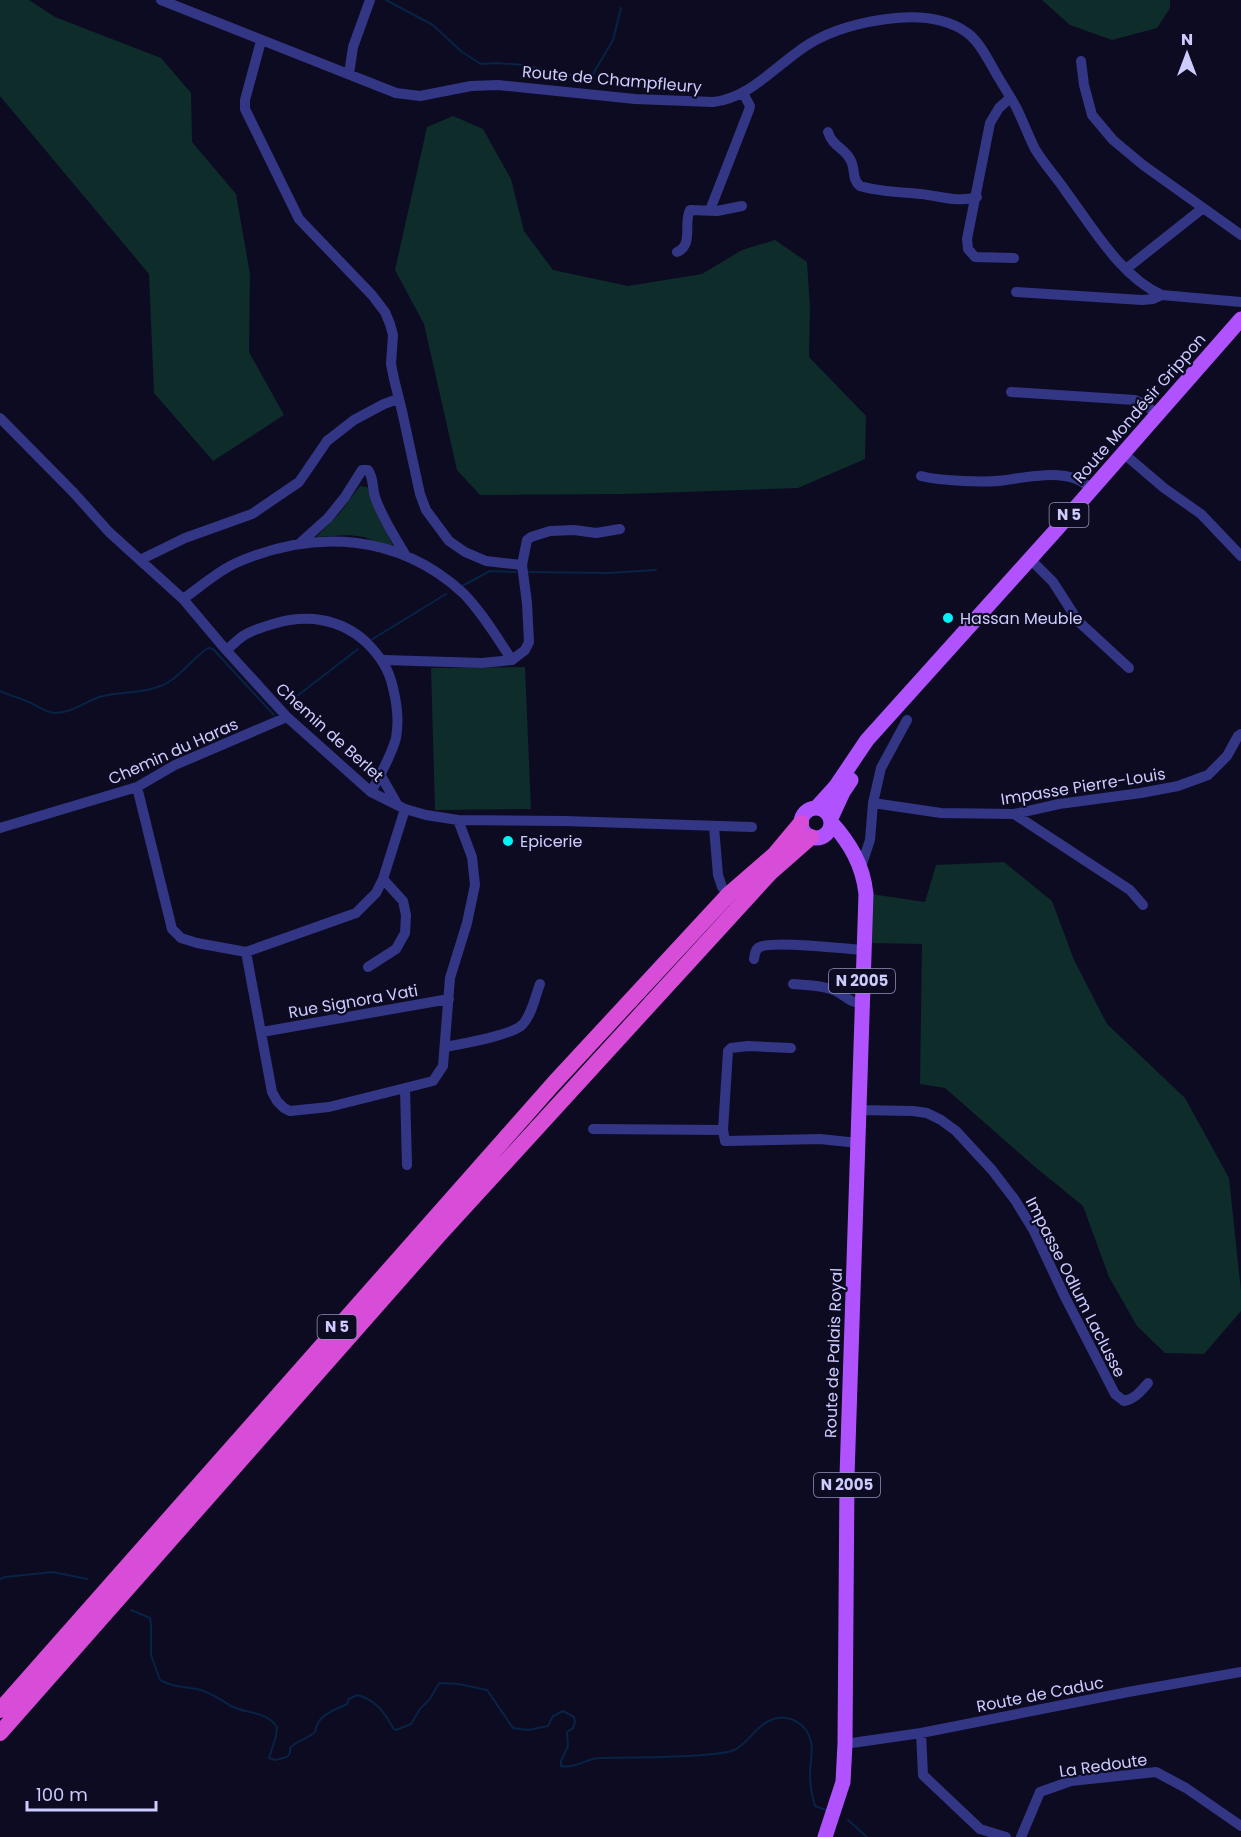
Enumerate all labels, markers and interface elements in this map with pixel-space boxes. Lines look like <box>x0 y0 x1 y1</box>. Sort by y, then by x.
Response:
north arrow <box>1157 24 1217 84</box>
text: N <box>1181 28 1193 51</box>
street label: Route de Champfleury <box>521 60 703 99</box>
street label: Route Mondésir Grippon <box>1068 328 1211 488</box>
road number: N 5 <box>1050 503 1088 527</box>
place label: Hassan Meuble <box>960 607 1083 630</box>
marker: Hassan Meuble <box>941 611 955 625</box>
street label: Chemin de Berlet <box>271 678 389 787</box>
street label: Chemin du Haras <box>105 713 242 790</box>
street label: Impasse Pierre-Louis <box>999 762 1167 811</box>
place label: Epicerie <box>520 830 582 853</box>
marker: Epicerie <box>501 834 515 848</box>
road number: N 2005 <box>829 969 895 993</box>
street label: Rue Signora Vati <box>286 979 420 1024</box>
street label: Impasse Odlum Laclusse <box>1020 1193 1131 1381</box>
street label: Route de Palais Royal <box>819 1267 848 1439</box>
road number: N 5 <box>318 1315 356 1339</box>
road number: N 2005 <box>814 1473 880 1497</box>
street label: Route de Caduc <box>975 1671 1106 1718</box>
street label: La Redoute <box>1058 1748 1149 1783</box>
scale bar <box>27 1774 156 1812</box>
text: 100 m <box>36 1782 88 1807</box>

